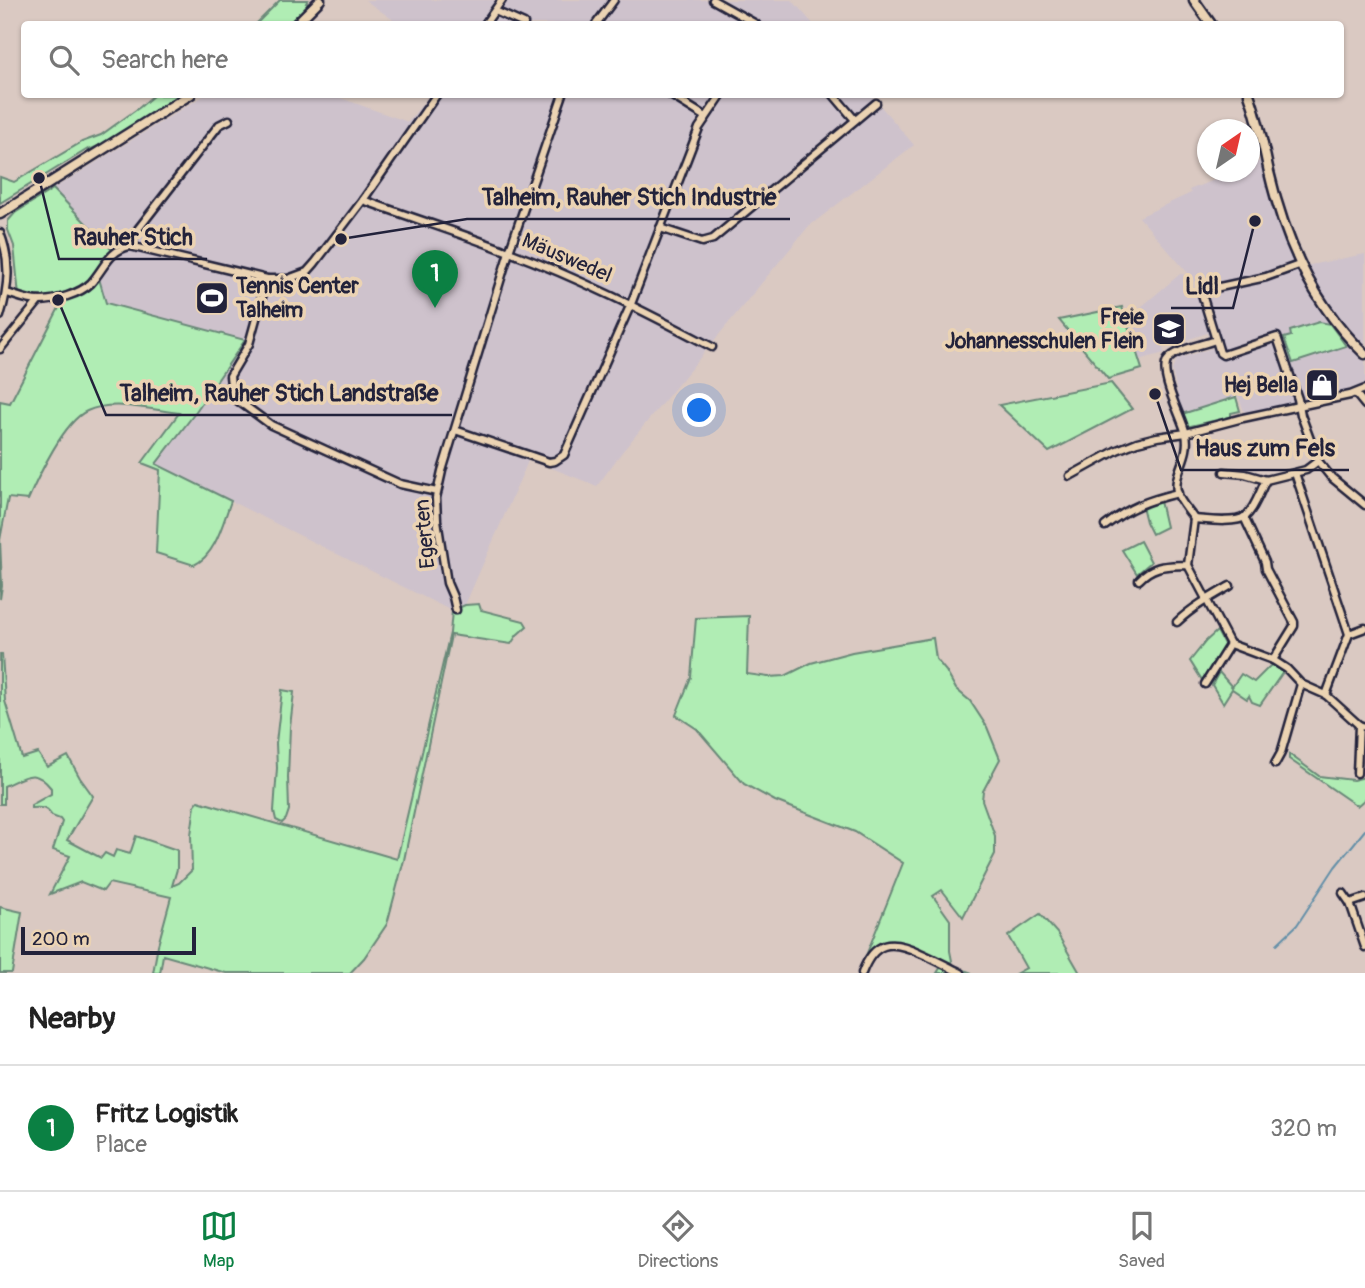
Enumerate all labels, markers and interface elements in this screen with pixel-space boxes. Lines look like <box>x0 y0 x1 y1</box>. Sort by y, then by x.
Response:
search box <box>21 21 1344 98</box>
icon: search <box>45 41 83 79</box>
text: Search here <box>101 44 228 76</box>
north arrow <box>1197 119 1260 182</box>
callout: Talheim, Rauher Stich Industrie <box>467 175 790 219</box>
text: Talheim, Rauher Stich Industrie <box>481 183 777 212</box>
callout: Rauher Stich <box>59 215 207 259</box>
text: Rauher Stich <box>73 223 193 252</box>
street label: Mäuswedel <box>518 227 616 289</box>
pin: 1 <box>412 250 458 308</box>
callout: Lidl <box>1171 264 1233 308</box>
text: Lidl <box>1185 272 1219 301</box>
place label: Tennis Center Talheim <box>235 273 359 324</box>
sports icon: Tennis Center Talheim <box>193 279 231 317</box>
place label: Freie Johannesschulen Flein <box>945 304 1145 355</box>
school or university icon: Freie Johannesschulen Flein <box>1150 310 1188 348</box>
shop icon: Hej Bella <box>1303 366 1341 404</box>
callout: Talheim, Rauher Stich Landstraße <box>106 371 452 415</box>
place label: Hej Bella <box>1224 372 1298 399</box>
text: Talheim, Rauher Stich Landstraße <box>119 379 439 408</box>
your location <box>682 393 716 427</box>
callout: Haus zum Fels <box>1181 426 1349 470</box>
text: Haus zum Fels <box>1195 434 1336 463</box>
street label: Egerten <box>409 498 441 570</box>
scale bar <box>21 924 196 956</box>
text: 200 m <box>32 927 90 951</box>
text: Nearby <box>28 1000 115 1037</box>
text: Fritz Logistik <box>95 1098 238 1130</box>
text: 1 <box>47 1114 56 1143</box>
text: 320 m <box>1270 1114 1337 1143</box>
text: Place <box>95 1130 147 1159</box>
tab: Map <box>200 1207 238 1273</box>
tab: Directions <box>638 1207 718 1273</box>
tab: Saved <box>1118 1207 1165 1273</box>

